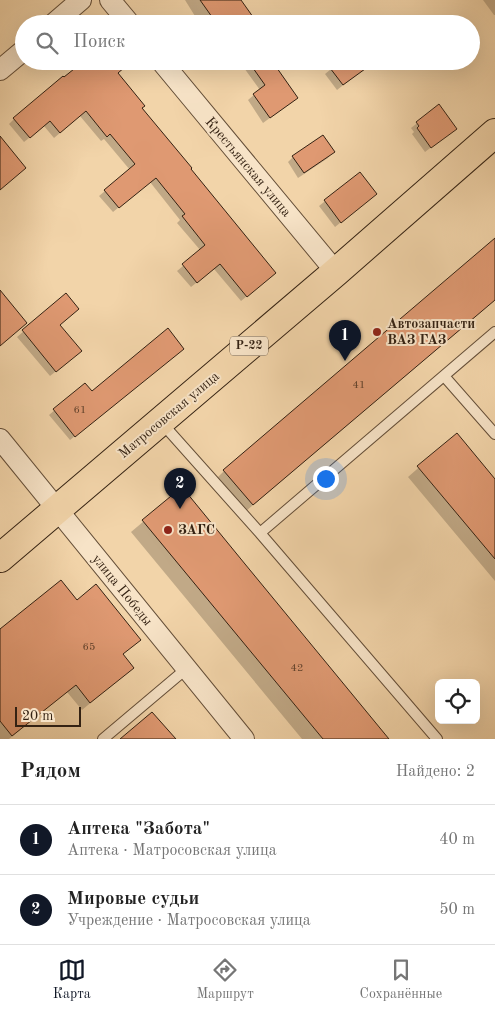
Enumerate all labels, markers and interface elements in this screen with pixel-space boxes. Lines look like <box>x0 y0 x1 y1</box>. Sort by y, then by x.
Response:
search box <box>15 15 480 70</box>
icon: search <box>33 29 61 57</box>
text: Поиск <box>73 33 125 52</box>
street label: Крестьянская улица <box>202 115 294 219</box>
place label: Автозапчасти ВАЗ ГАЗ <box>387 317 475 347</box>
pin: 1 <box>329 320 361 361</box>
marker: Автозапчасти ВАЗ ГАЗ <box>371 326 383 338</box>
road number: Р-22 <box>230 336 268 356</box>
street label: Матросовская улица <box>116 369 222 461</box>
house number: 41 <box>353 380 365 391</box>
house number: 61 <box>74 405 86 416</box>
your location <box>313 466 339 492</box>
pin: 2 <box>164 468 196 509</box>
place label: ЗАГС <box>178 523 215 537</box>
marker: ЗАГС <box>162 524 174 536</box>
street label: улица Победы <box>89 552 155 628</box>
house number: 65 <box>83 642 95 653</box>
house number: 42 <box>291 663 303 674</box>
map controls <box>435 679 480 724</box>
button: locate <box>435 679 480 724</box>
scale bar <box>15 704 81 727</box>
text: 20 m <box>22 709 53 723</box>
text: Рядом <box>20 761 81 782</box>
text: Найдено: 2 <box>396 764 475 780</box>
text: Аптека "Забота" <box>67 820 210 839</box>
text: 1 <box>31 832 41 848</box>
text: 40 m <box>439 832 475 848</box>
text: Аптека · Матросовская улица <box>67 843 277 859</box>
text: Мировые судьи <box>67 890 199 909</box>
text: 2 <box>31 902 41 918</box>
text: 50 m <box>439 902 475 918</box>
text: Учреждение · Матросовская улица <box>67 913 311 929</box>
tab: Карта <box>53 956 91 1003</box>
tab: Маршрут <box>196 956 254 1003</box>
tab: Сохранённые <box>360 956 442 1003</box>

